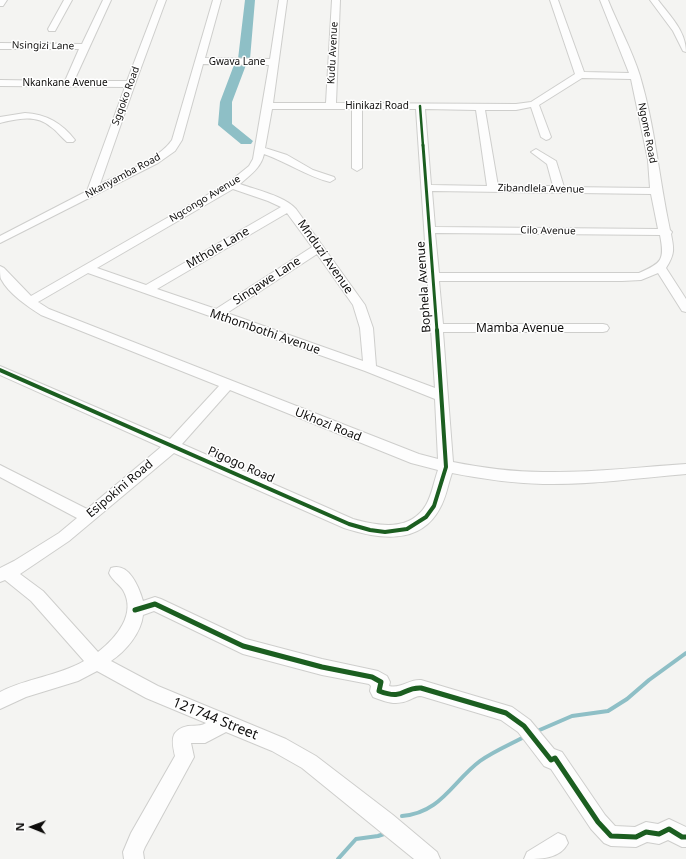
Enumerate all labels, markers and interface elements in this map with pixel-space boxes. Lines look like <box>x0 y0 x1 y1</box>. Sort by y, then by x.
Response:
street label: Kudu Avenue <box>325 22 341 84</box>
street label: Nsingizi Lane <box>12 39 74 53</box>
street label: Gwava Lane <box>209 56 265 68</box>
street label: Sgqoko Road <box>110 65 142 127</box>
street label: Nkankane Avenue <box>22 77 108 89</box>
street label: Hinikazi Road <box>345 100 409 112</box>
street label: Ngome Road <box>635 102 659 164</box>
street label: Nkanyamba Road <box>83 151 163 201</box>
street label: Ngcongo Avenue <box>167 173 243 225</box>
street label: Zibandlela Avenue <box>498 182 584 196</box>
street label: Mnduzi Avenue <box>294 217 356 297</box>
street label: Mthole Lane <box>184 224 252 272</box>
street label: Cilo Avenue <box>520 225 576 237</box>
street label: Bophela Avenue <box>414 241 434 333</box>
street label: Sinqawe Lane <box>230 254 304 308</box>
street label: Mthombothi Avenue <box>208 306 322 358</box>
street label: Mamba Avenue <box>476 322 564 336</box>
street label: Ukhozi Road <box>293 405 363 445</box>
street label: Pigogo Road <box>205 444 277 486</box>
street label: Esipokini Road <box>84 457 156 521</box>
street label: 121744 Street <box>170 694 260 744</box>
north arrow <box>12 807 52 847</box>
text: N <box>12 822 27 831</box>

